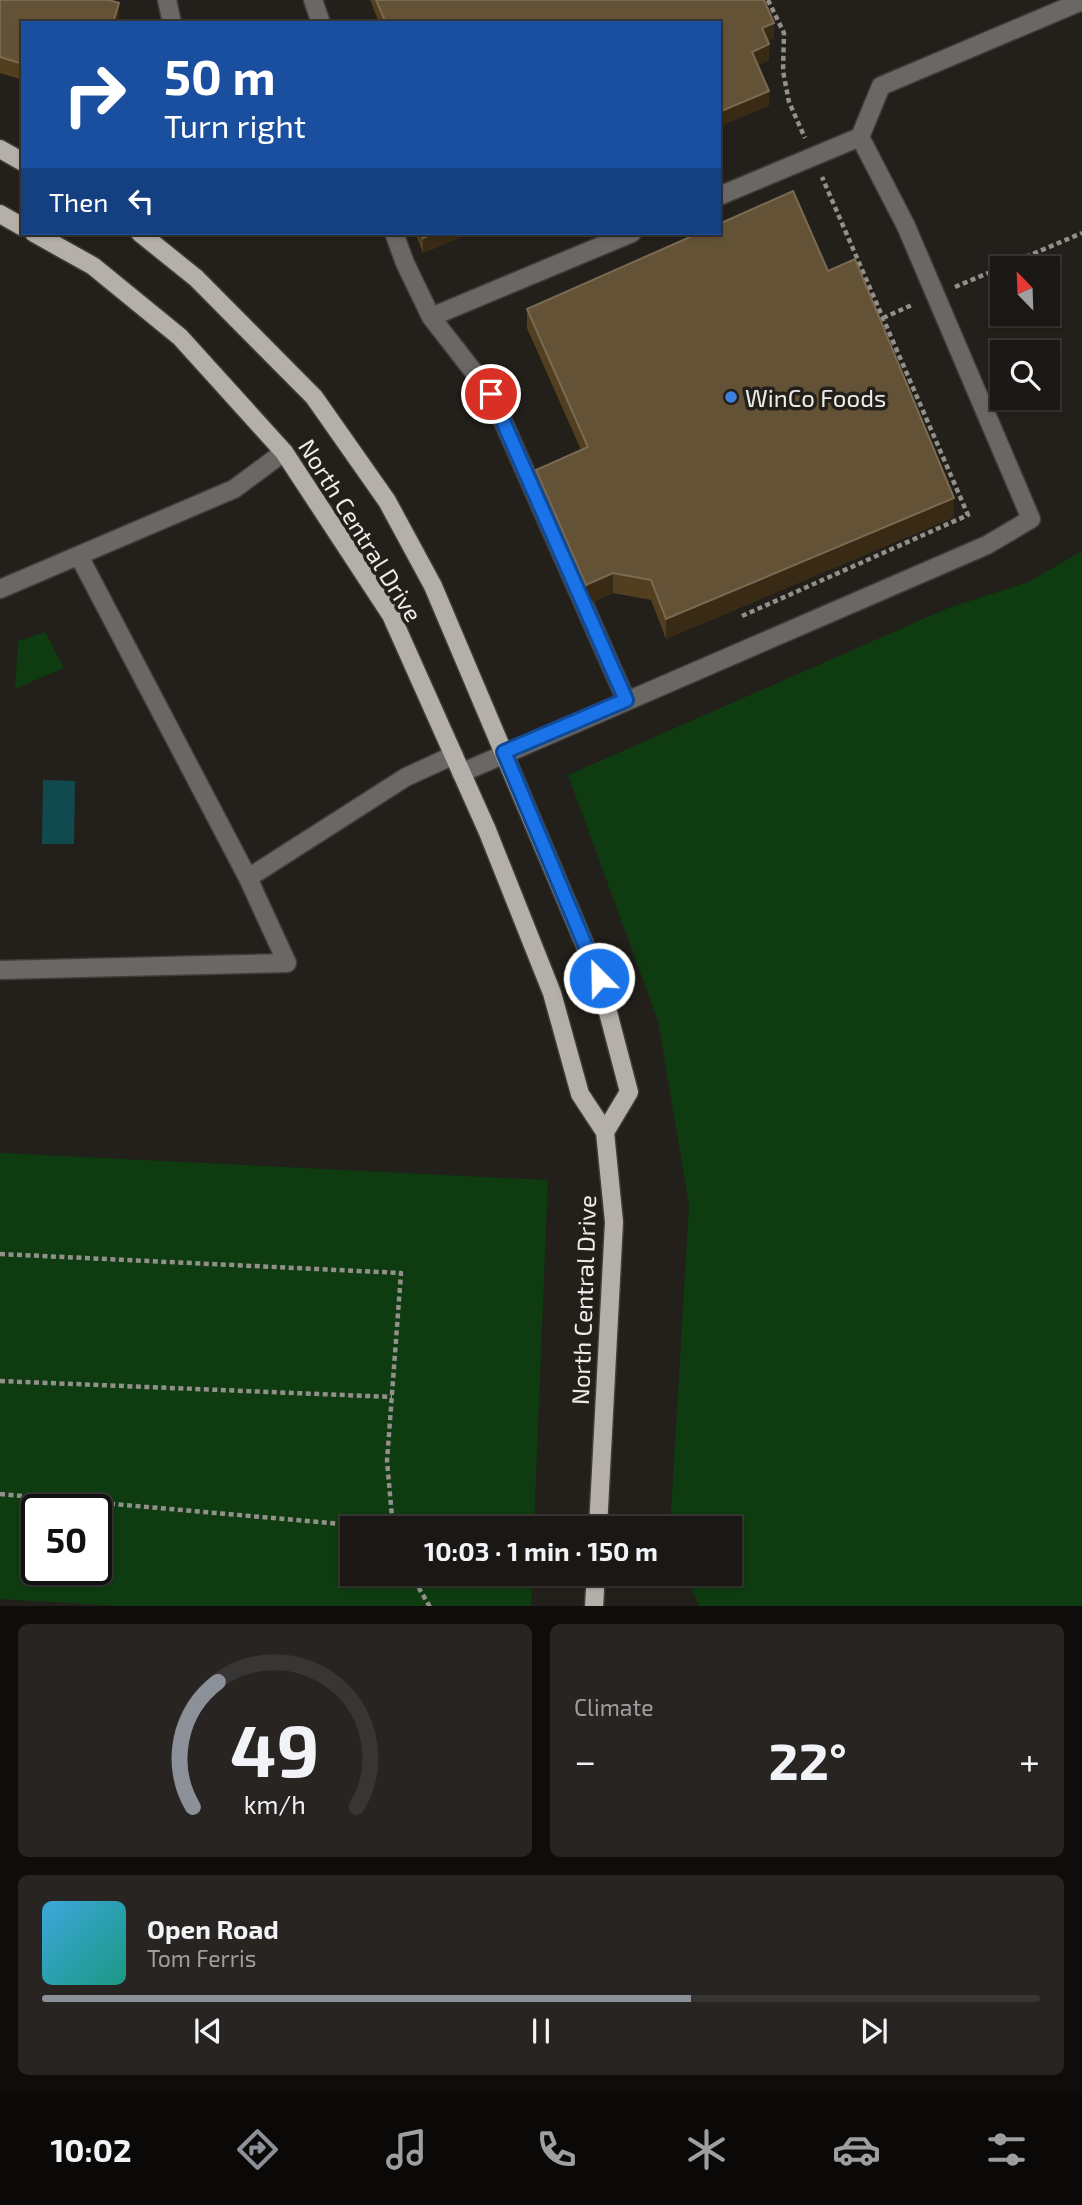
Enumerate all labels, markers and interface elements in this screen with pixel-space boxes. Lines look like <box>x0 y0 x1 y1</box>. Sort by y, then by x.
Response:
text: 50 m <box>164 46 276 105</box>
icon: right <box>49 49 140 140</box>
text: Turn right <box>164 106 306 144</box>
icon: left <box>122 182 160 220</box>
text: Then <box>49 186 108 217</box>
north arrow <box>990 256 1060 326</box>
map controls <box>990 256 1060 410</box>
button: search <box>990 340 1060 410</box>
pin <box>461 364 521 424</box>
icon: arrive <box>472 375 510 413</box>
place label: WinCo Foods <box>745 383 886 412</box>
marker: WinCo Foods <box>723 389 739 405</box>
street label: North Central Drive <box>293 433 429 627</box>
position arrow <box>562 941 636 1015</box>
street label: North Central Drive <box>565 1195 601 1405</box>
speed limit sign: 50 <box>21 1494 112 1585</box>
text: 10:03 · 1 min · 150 m <box>424 1535 658 1566</box>
text: Climate <box>574 1693 654 1721</box>
text: 49 <box>230 1704 320 1792</box>
text: 22° <box>768 1728 847 1790</box>
text: − <box>574 1737 596 1783</box>
text: + <box>1019 1737 1040 1783</box>
text: km/h <box>244 1788 306 1818</box>
text: Open Road <box>147 1913 279 1944</box>
text: Tom Ferris <box>147 1944 256 1972</box>
icon: previous <box>189 2012 227 2050</box>
icon: pause <box>522 2012 560 2050</box>
icon: next <box>855 2012 893 2050</box>
icon: directions <box>233 2125 282 2174</box>
icon: music <box>382 2125 431 2174</box>
icon: phone <box>532 2125 581 2174</box>
icon: climate <box>682 2125 731 2174</box>
icon: car <box>832 2125 881 2174</box>
icon: filters <box>982 2125 1031 2174</box>
text: 10:02 <box>50 2130 132 2168</box>

